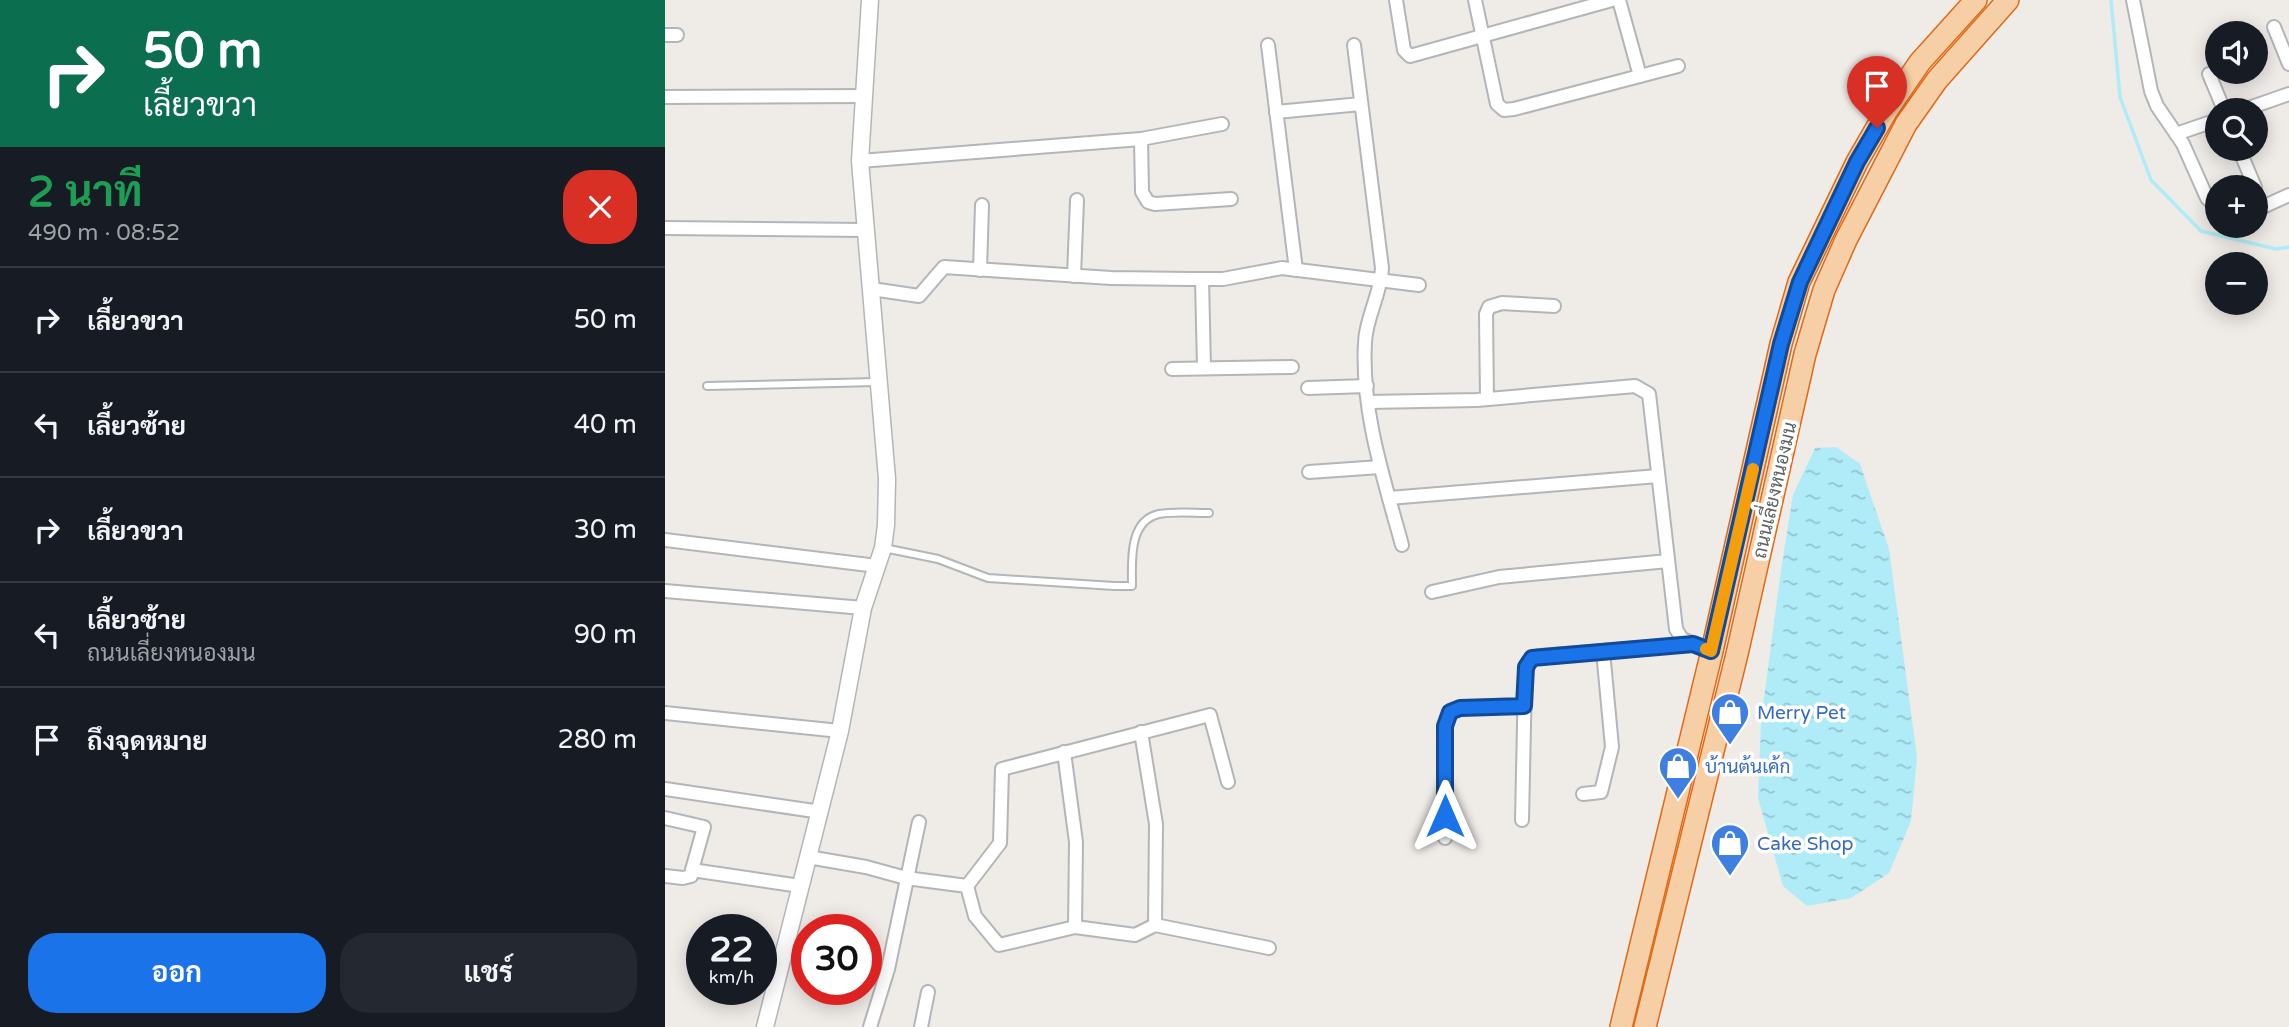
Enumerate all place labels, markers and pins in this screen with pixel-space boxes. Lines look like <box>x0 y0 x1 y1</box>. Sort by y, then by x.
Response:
pin <box>1847 56 1907 128</box>
shop icon: Merry Pet <box>1709 691 1751 746</box>
place label: Merry Pet <box>1757 702 1846 724</box>
shop icon: บ้านต้นเค้ก <box>1657 745 1699 800</box>
place label: บ้านต้นเค้ก <box>1705 755 1791 778</box>
shop icon: Cake Shop <box>1709 822 1751 877</box>
place label: Cake Shop <box>1757 833 1853 855</box>

